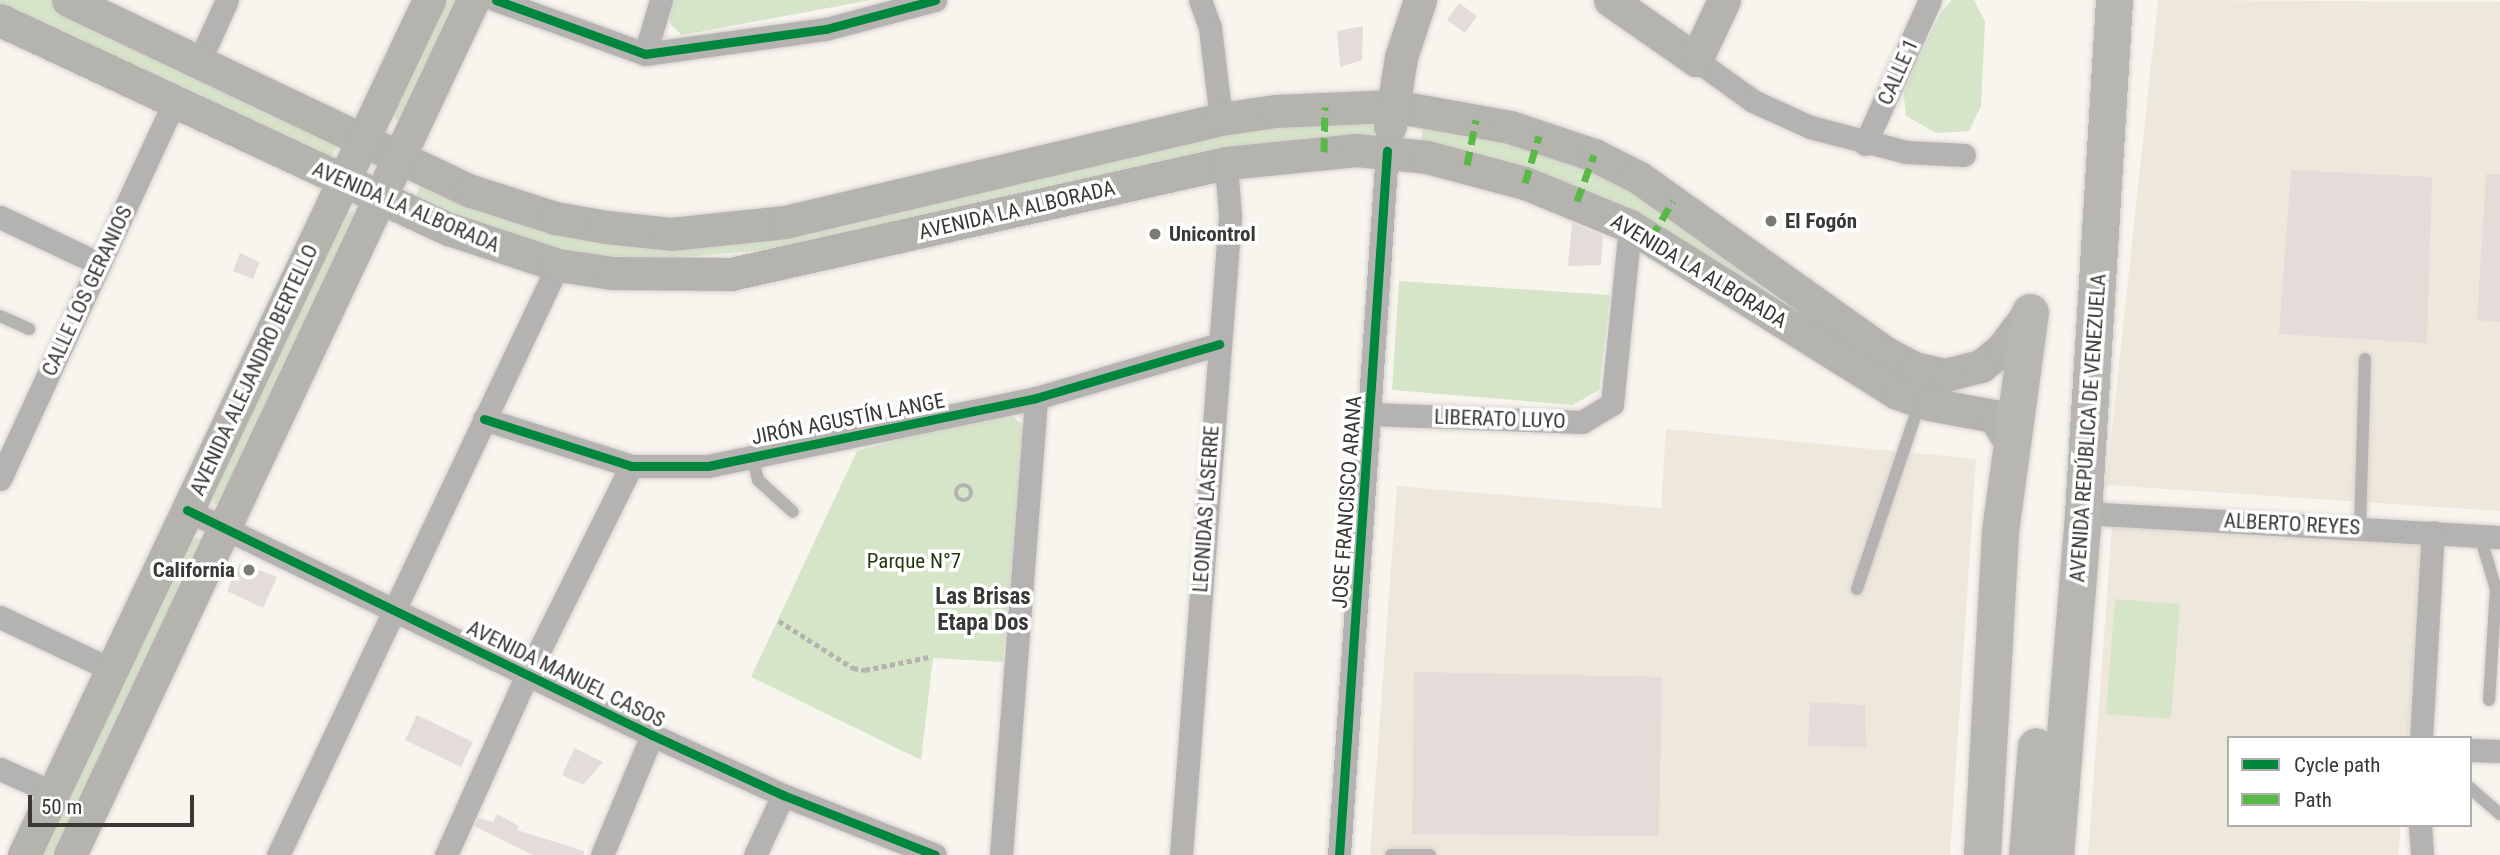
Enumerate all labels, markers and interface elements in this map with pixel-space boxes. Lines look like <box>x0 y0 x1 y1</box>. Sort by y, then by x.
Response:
street label: CALLE 1 <box>1872 35 1924 109</box>
street label: AVENIDA LA ALBORADA <box>309 156 503 258</box>
street label: AVENIDA LA ALBORADA <box>916 175 1118 245</box>
street label: CALLE LOS GERANIOS <box>37 202 137 380</box>
street label: AVENIDA LA ALBORADA <box>1606 208 1792 334</box>
place label: El Fogón <box>1785 208 1857 234</box>
marker: El Fogón <box>1763 213 1779 229</box>
place label: Unicontrol <box>1169 221 1256 247</box>
marker: Unicontrol <box>1147 226 1163 242</box>
street label: AVENIDA ALEJANDRO BERTELLO <box>185 240 323 500</box>
street label: AVENIDA REPÚBLICA DE VENEZUELA <box>2065 273 2111 583</box>
street label: JIRÓN AGUSTÍN LANGE <box>749 388 947 450</box>
street label: JOSE FRANCISCO ARANA <box>1327 395 1367 609</box>
street label: LIBERATO LUYO <box>1434 404 1566 434</box>
street label: LEONIDAS LASERRE <box>1188 425 1224 593</box>
street label: ALBERTO REYES <box>2223 508 2361 540</box>
park label: Parque N°7 <box>867 548 961 574</box>
place label: California <box>153 557 235 583</box>
marker: California <box>241 562 257 578</box>
district label: Las Brisas Etapa Dos <box>935 583 1031 637</box>
street label: AVENIDA MANUEL CASOS <box>463 615 669 733</box>
legend <box>2227 736 2472 827</box>
text: Cycle path <box>2294 753 2380 777</box>
scale bar <box>32 782 198 826</box>
text: Path <box>2294 788 2332 812</box>
text: 50 m <box>41 795 82 819</box>

